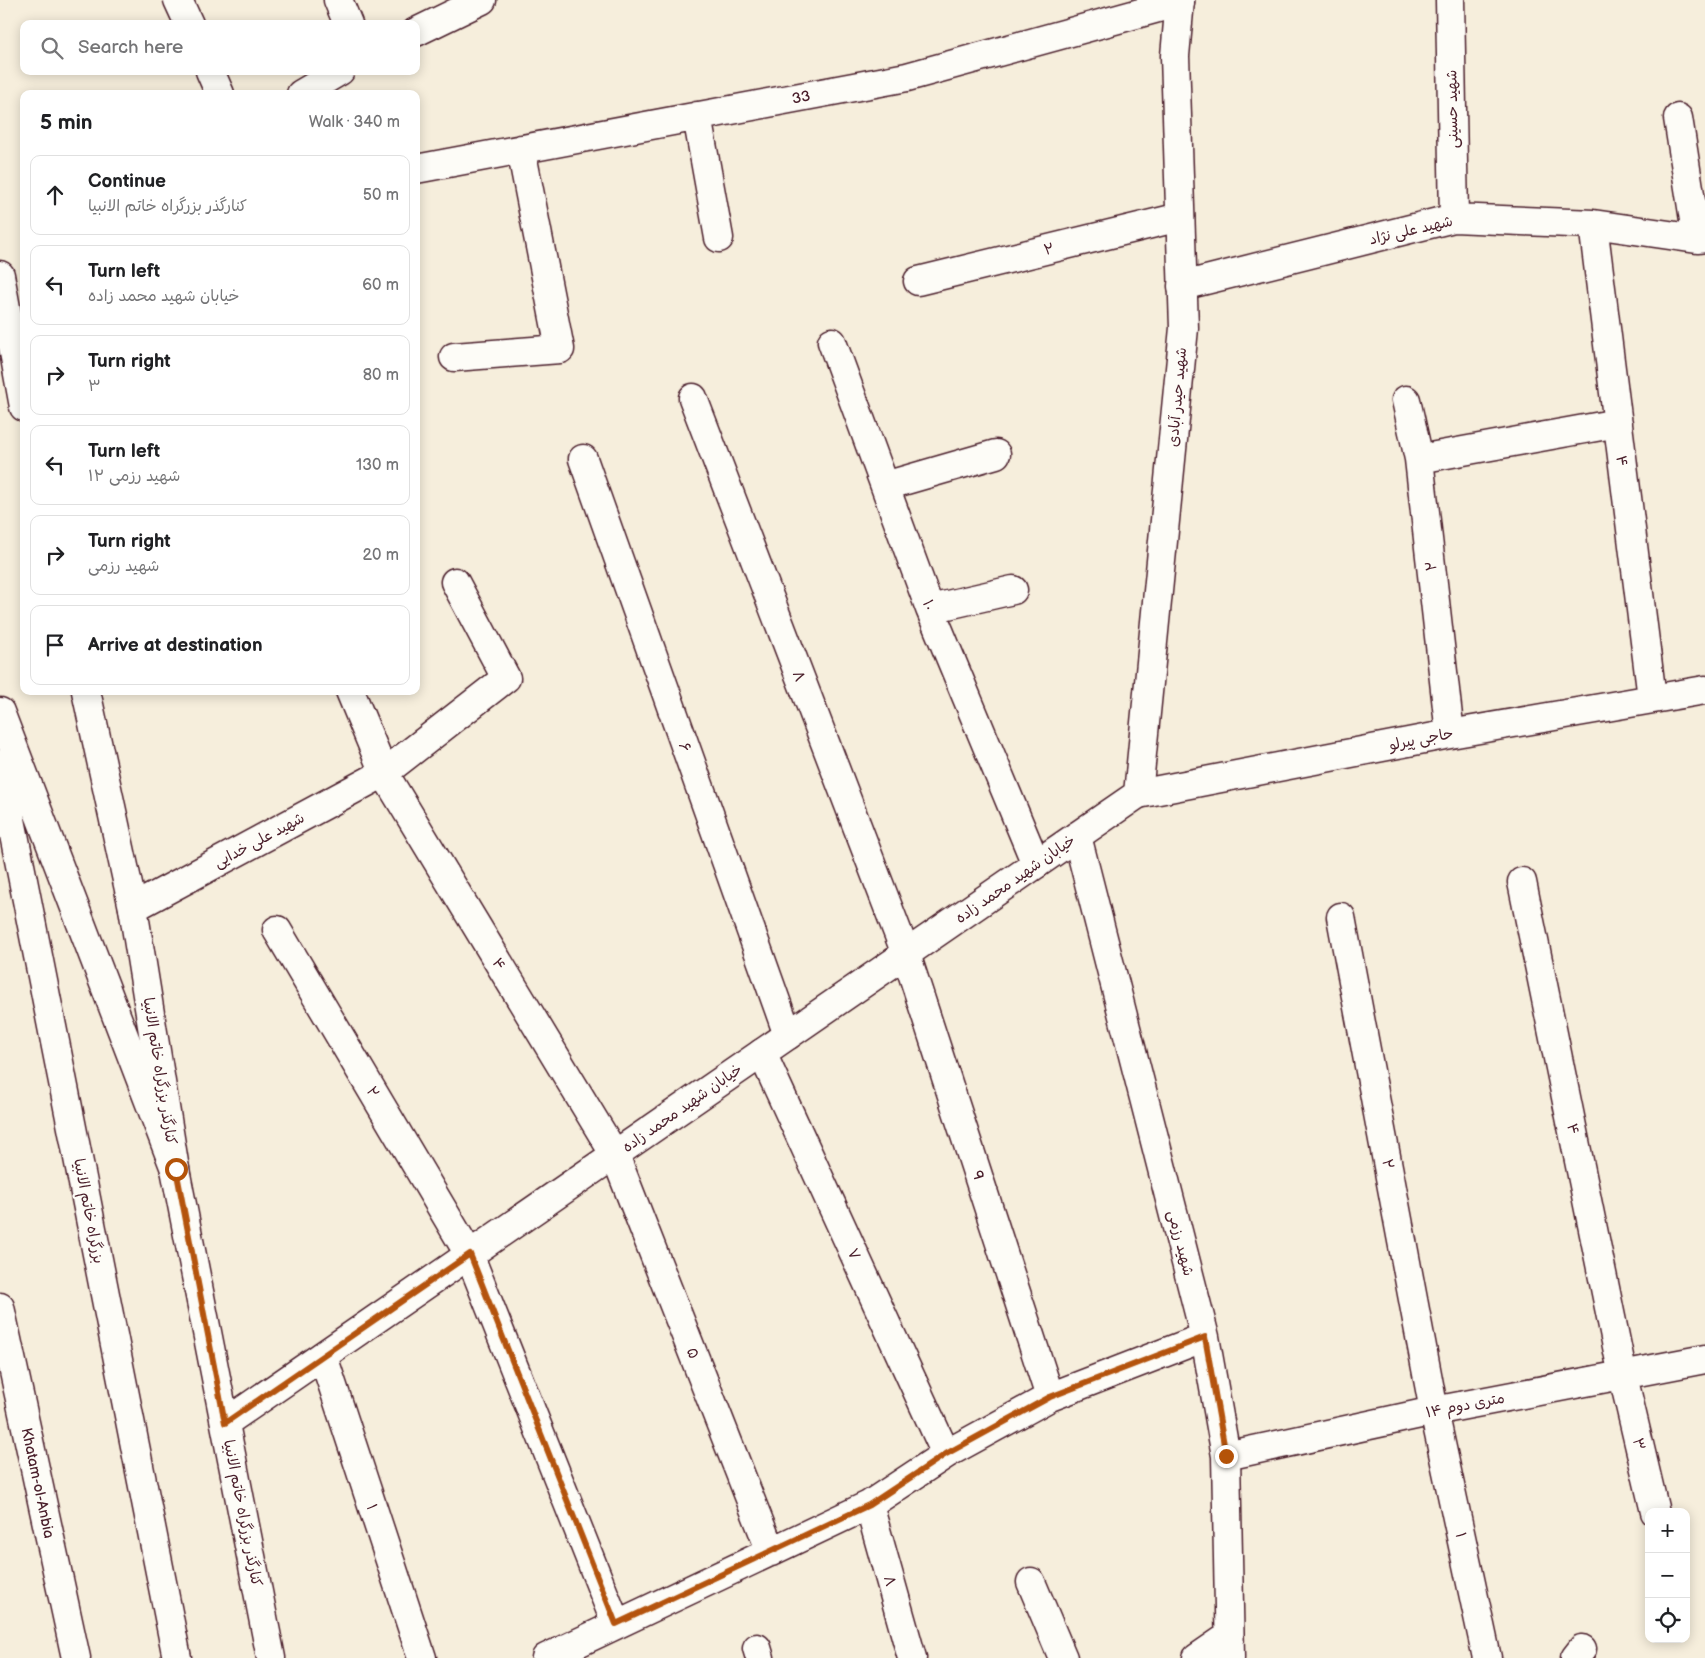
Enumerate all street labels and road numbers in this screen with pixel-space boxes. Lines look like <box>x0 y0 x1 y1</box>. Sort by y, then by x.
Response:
street label: شهید حسینی <box>1442 70 1463 148</box>
street label: 33 <box>790 86 812 109</box>
street label: شهید علی نژاد <box>1367 212 1455 249</box>
street label: ۲ <box>1042 239 1056 260</box>
street label: شهید حیدر آبادی <box>1164 346 1191 448</box>
street label: ۴ <box>1611 454 1632 468</box>
street label: ۲ <box>1422 560 1441 572</box>
street label: ۱۰ <box>918 597 939 613</box>
street label: ۸ <box>788 668 809 684</box>
street label: حاجی پیرلو <box>1386 724 1455 755</box>
street label: ۶ <box>674 740 695 755</box>
street label: شهید علی خدایی <box>211 809 308 872</box>
street label: خیابان شهید محمد زاده <box>952 831 1079 928</box>
street label: ۴ <box>488 955 510 974</box>
street label: کنارگذر بزرگراه خاتم الانبیا <box>136 996 181 1147</box>
street label: خیابان شهید محمد زاده <box>619 1060 746 1157</box>
street label: ۲ <box>362 1083 383 1101</box>
street label: ۴ <box>1562 1122 1583 1137</box>
street label: بزرگراه خاتم الانبیا <box>67 1157 108 1266</box>
street label: ۲ <box>1377 1157 1398 1171</box>
street label: 9 <box>967 1168 988 1182</box>
street label: شهید رزمی <box>1163 1208 1198 1278</box>
street label: ۷ <box>843 1245 864 1263</box>
street label: ۵ <box>682 1345 703 1361</box>
street label: ۱۴ متری دوم <box>1424 1389 1507 1424</box>
street label: Khatam-ol-Anbia <box>17 1426 58 1540</box>
street label: ۳ <box>1628 1436 1649 1452</box>
street label: کنارگذر بزرگراه خاتم الانبیا <box>217 1438 266 1588</box>
street label: ۱ <box>362 1502 381 1513</box>
street label: ۱ <box>1451 1530 1470 1540</box>
street label: ۸ <box>879 1573 900 1589</box>

